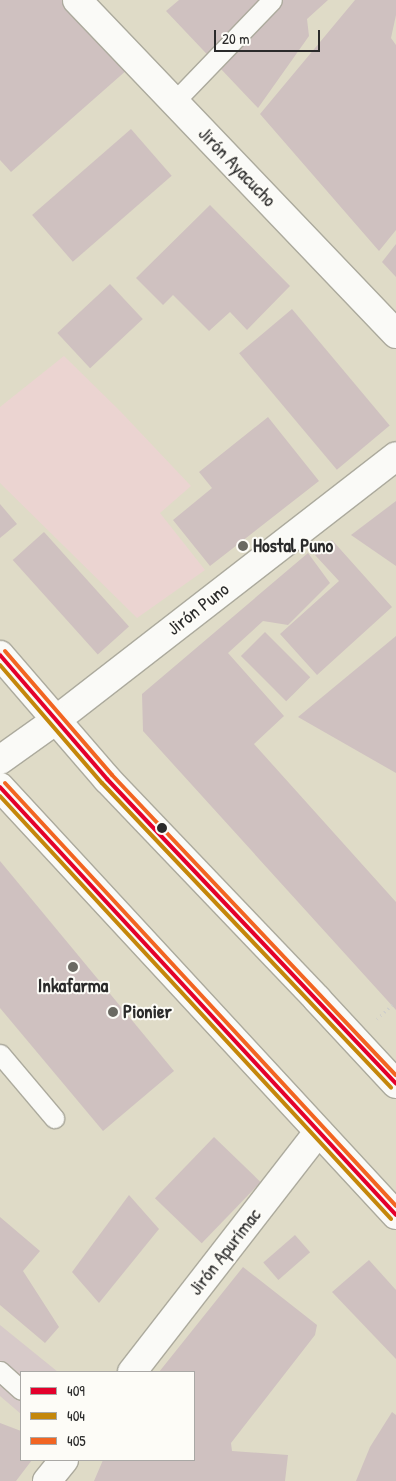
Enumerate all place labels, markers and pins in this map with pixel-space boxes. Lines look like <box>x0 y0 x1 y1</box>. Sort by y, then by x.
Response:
place label: Hostal Puno <box>253 535 333 557</box>
marker: Hostal Puno <box>237 540 249 552</box>
unlabelled marker <box>157 823 167 833</box>
marker: Inkafarma <box>67 961 79 973</box>
place label: Inkafarma <box>38 975 108 997</box>
place label: Pionier <box>123 1001 172 1023</box>
marker: Pionier <box>107 1006 119 1018</box>

